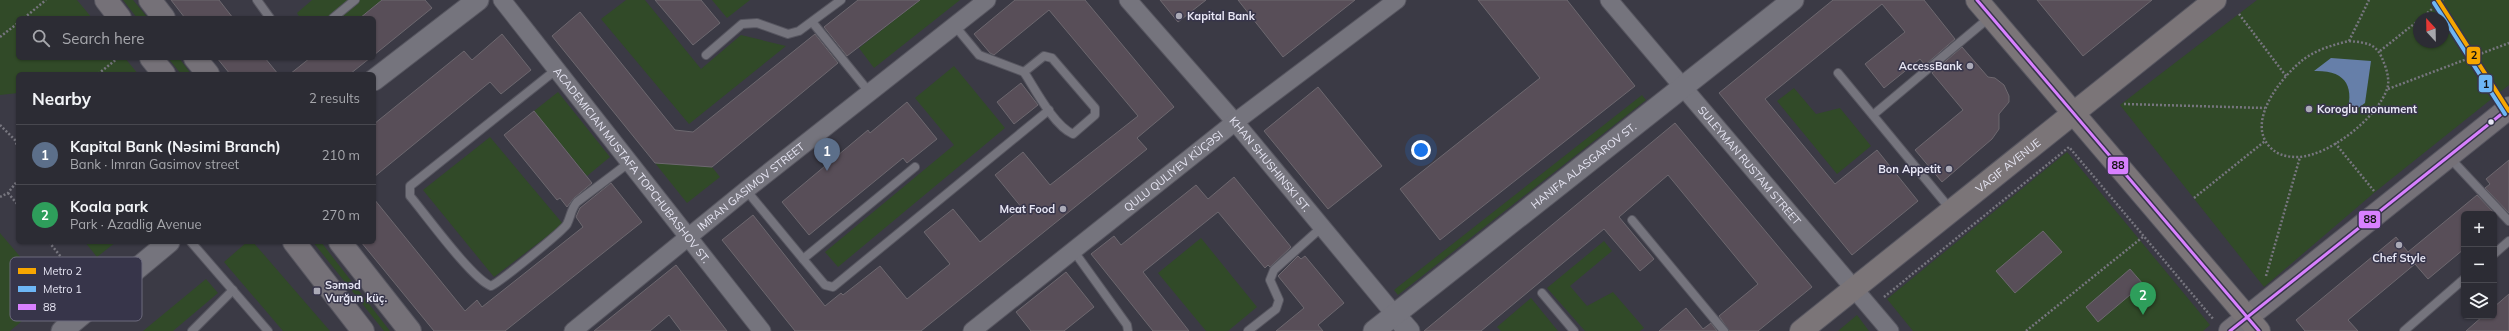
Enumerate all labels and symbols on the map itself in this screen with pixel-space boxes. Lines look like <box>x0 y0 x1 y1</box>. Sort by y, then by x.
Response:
place label: Kapital Bank <box>1187 9 1256 23</box>
marker: Kapital Bank <box>1174 11 1184 21</box>
north arrow <box>2413 12 2449 48</box>
line badge: 2 <box>2466 46 2481 65</box>
text: 2 <box>2471 48 2478 62</box>
place label: AccessBank <box>1899 59 1963 73</box>
marker: AccessBank <box>1965 61 1975 71</box>
street label: ACADEMICIAN MUSTAFA TOPCHUBASHOV ST. <box>550 64 713 266</box>
line badge: 1 <box>2478 74 2493 93</box>
text: 1 <box>2483 77 2490 91</box>
place label: Koroglu monument <box>2317 102 2417 116</box>
street label: SULEYMAN RUSTAM STREET <box>1695 103 1804 228</box>
marker: Koroglu monument <box>2304 104 2314 114</box>
street label: KHAN SHUSHINSKI ST. <box>1227 114 1313 214</box>
unlabelled marker <box>2486 117 2496 127</box>
street label: HANIFA ALASGAROV ST. <box>1528 119 1639 211</box>
street label: QULU QULIYEV KÜÇƏSI <box>1121 128 1226 215</box>
street label: VAGIF AVENUE <box>1973 135 2043 196</box>
pin: 1 <box>814 138 840 171</box>
street label: IMRAN GASIMOV STREET <box>694 139 808 234</box>
your location <box>1411 140 1431 160</box>
line badge: 88 <box>2107 156 2129 175</box>
text: 88 <box>2111 158 2125 172</box>
place label: Bon Appetit <box>1878 162 1941 176</box>
marker: Bon Appetit <box>1944 164 1954 174</box>
place label: Meat Food <box>999 202 1055 216</box>
marker: Meat Food <box>1058 204 1068 214</box>
line badge: 88 <box>2358 210 2381 229</box>
text: 88 <box>2363 212 2377 226</box>
marker: Chef Style <box>2394 240 2404 250</box>
place label: Chef Style <box>2372 251 2426 265</box>
legend <box>10 257 142 321</box>
text: Metro 2 <box>43 264 82 278</box>
place label: Səməd Vurğun küç. <box>324 278 387 305</box>
text: Metro 1 <box>43 282 82 296</box>
pin: 2 <box>2130 282 2156 315</box>
marker: Səməd Vurğun küç. <box>312 286 322 296</box>
text: 88 <box>43 300 57 314</box>

